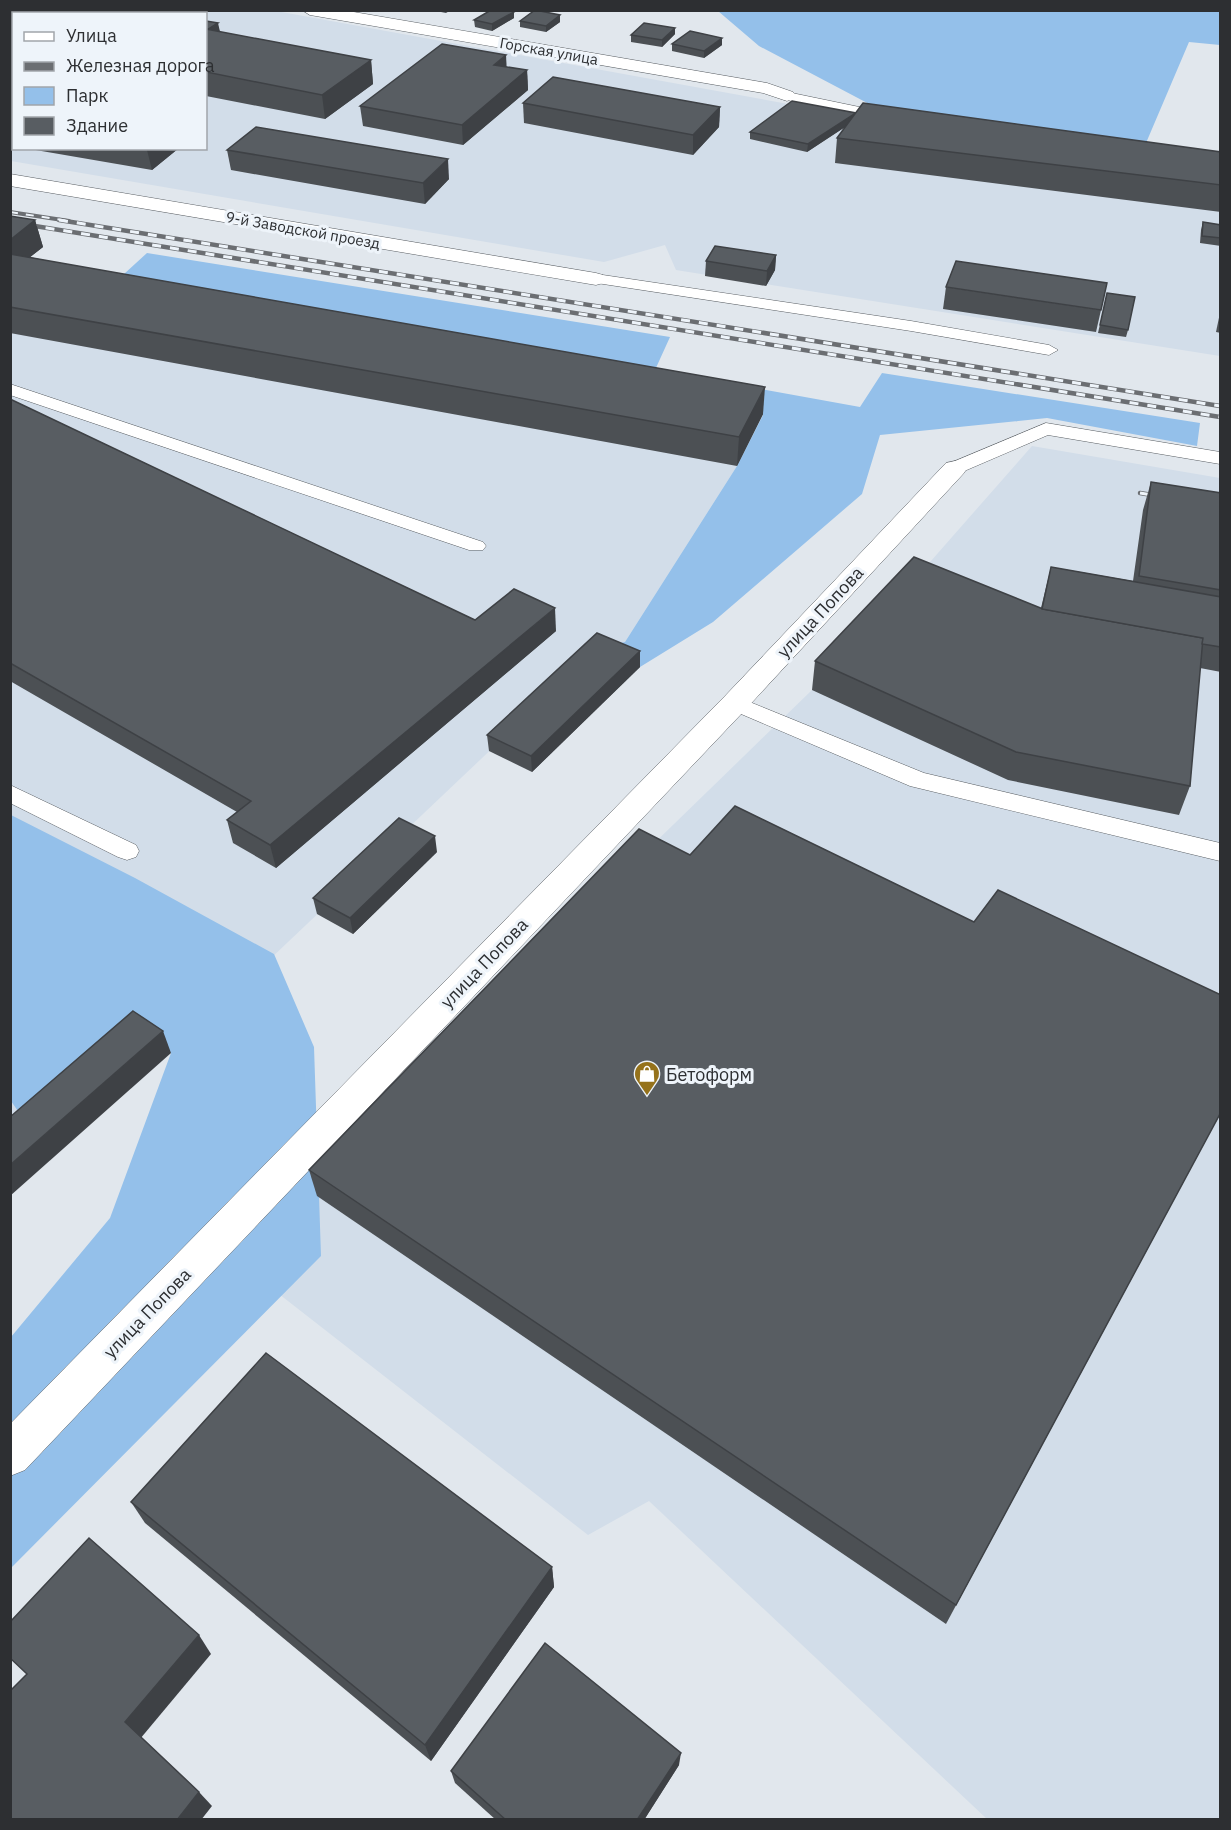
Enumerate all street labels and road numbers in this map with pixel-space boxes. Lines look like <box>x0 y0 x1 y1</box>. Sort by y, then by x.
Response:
street label: Горская улица <box>498 33 600 69</box>
street label: 9-й Заводской проезд <box>224 207 382 253</box>
street label: улица Попова <box>772 561 868 662</box>
street label: улица Попова <box>435 913 533 1013</box>
street label: улица Попова <box>98 1263 196 1363</box>

